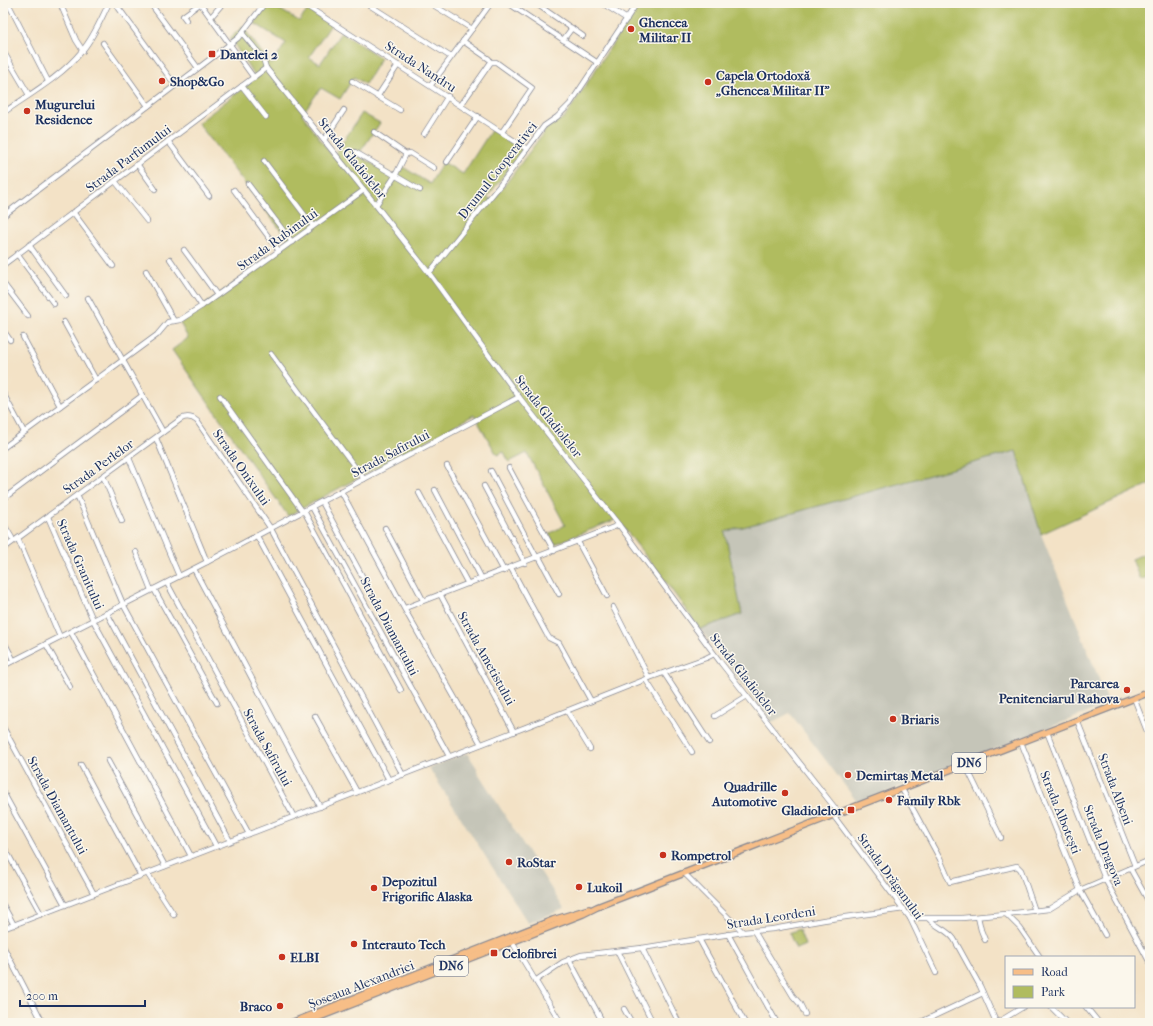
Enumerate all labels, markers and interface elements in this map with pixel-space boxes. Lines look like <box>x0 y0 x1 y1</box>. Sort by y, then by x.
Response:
place label: Ghencea Militar II <box>638 15 692 45</box>
marker: Ghencea Militar II <box>626 24 636 34</box>
street label: Strada Nandru <box>382 38 460 95</box>
place label: Dantelei 2 <box>220 47 278 62</box>
marker: Dantelei 2 <box>207 49 217 59</box>
place label: Capela Ortodoxă „Ghencea Militar II” <box>715 68 830 98</box>
place label: Shop&Go <box>170 74 224 90</box>
marker: Shop&Go <box>157 76 167 86</box>
marker: Capela Ortodoxă „Ghencea Militar II” <box>703 77 713 87</box>
place label: Mugurelui Residence <box>34 97 95 127</box>
marker: Mugurelui Residence <box>22 106 32 116</box>
street label: Strada Gladiolelor <box>315 115 390 202</box>
street label: Drumul Cooperativei <box>455 119 540 222</box>
street label: Strada Parfumului <box>83 121 174 195</box>
street label: Strada Rubinului <box>234 205 320 273</box>
street label: Strada Gladiolelor <box>512 372 586 461</box>
street label: Strada Onixului <box>210 426 273 508</box>
street label: Strada Safirului <box>349 426 432 480</box>
street label: Strada Perlelor <box>60 435 137 497</box>
street label: Strada Granitului <box>54 517 107 612</box>
street label: Strada Diamantului <box>357 574 422 678</box>
street label: Strada Ametistului <box>455 609 518 708</box>
street label: Strada Gladiolelor <box>707 630 781 719</box>
place label: Parcarea Penitenciarul Rahova <box>999 676 1120 706</box>
marker: Parcarea Penitenciarul Rahova <box>1122 685 1132 695</box>
street label: Strada Safirului <box>240 706 295 789</box>
place label: Briaris <box>901 712 939 727</box>
marker: Briaris <box>888 714 898 724</box>
street label: Strada Albeni <box>1095 751 1136 827</box>
road number: DN6 <box>952 753 986 773</box>
street label: Strada Diamantului <box>24 754 91 857</box>
place label: Demirtaș Metal <box>856 768 944 784</box>
street label: Strada Albotești <box>1037 768 1084 856</box>
marker: Demirtaș Metal <box>843 770 853 780</box>
place label: Quadrille Automotive <box>711 779 778 809</box>
marker: Quadrille Automotive <box>780 788 790 798</box>
place label: Family Rbk <box>896 793 962 809</box>
marker: Family Rbk <box>884 795 894 805</box>
place label: Gladiolelor <box>781 803 843 818</box>
street label: Strada Dragova <box>1080 803 1127 889</box>
marker: Gladiolelor <box>846 805 856 815</box>
street label: Strada Drăganului <box>854 830 927 922</box>
place label: Rompetrol <box>671 848 732 864</box>
marker: Rompetrol <box>658 850 668 860</box>
place label: RoStar <box>517 855 556 870</box>
marker: RoStar <box>504 857 514 867</box>
place label: Depozitul Frigorific Alaska <box>381 874 473 905</box>
place label: Lukoil <box>587 880 623 895</box>
marker: Lukoil <box>574 882 584 892</box>
marker: Depozitul Frigorific Alaska <box>369 883 379 893</box>
street label: Strada Leordeni <box>726 903 817 932</box>
place label: Interauto Tech <box>362 937 446 952</box>
marker: Interauto Tech <box>349 939 359 949</box>
place label: Celofibrei <box>502 946 557 961</box>
marker: Celofibrei <box>489 948 499 958</box>
place label: ELBI <box>290 950 320 965</box>
marker: ELBI <box>277 952 287 962</box>
road number: DN6 <box>434 956 468 976</box>
legend <box>1005 956 1135 1008</box>
street label: Șoseaua Alexandriei <box>306 957 416 1012</box>
text: Road <box>1041 965 1068 979</box>
scale bar <box>20 982 145 1008</box>
text: Park <box>1041 985 1066 999</box>
text: 200 m <box>26 989 58 1003</box>
place label: Braco <box>240 999 272 1014</box>
marker: Braco <box>275 1001 285 1011</box>

